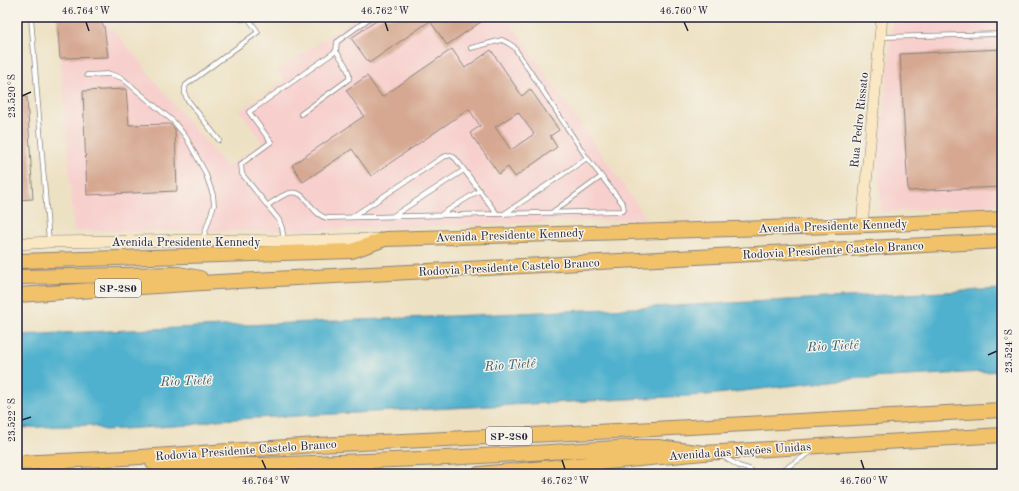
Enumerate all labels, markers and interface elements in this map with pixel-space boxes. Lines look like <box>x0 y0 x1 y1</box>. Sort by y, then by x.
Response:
text: 46.764°W <box>62 6 110 16</box>
text: 46.762°W <box>361 6 409 16</box>
text: 46.760°W <box>660 6 708 16</box>
street label: Rua Pedro Rissato <box>849 72 871 169</box>
text: 23.520°S <box>7 74 17 118</box>
street label: Avenida Presidente Kennedy <box>758 218 908 236</box>
street label: Avenida Presidente Kennedy <box>435 227 585 245</box>
street label: Avenida Presidente Kennedy <box>111 237 261 249</box>
street label: Rodovia Presidente Castelo Branco <box>742 240 924 262</box>
street label: Rodovia Presidente Castelo Branco <box>418 257 600 279</box>
road number: SP-280 <box>95 279 141 297</box>
text: 23.524°S <box>1004 329 1014 373</box>
water label: Rio Tietê <box>806 339 860 354</box>
water label: Rio Tietê <box>483 357 537 374</box>
water label: Rio Tietê <box>159 374 213 389</box>
text: 23.522°S <box>7 398 17 442</box>
road number: SP-280 <box>486 427 532 445</box>
street label: Rodovia Presidente Castelo Branco <box>155 439 337 463</box>
street label: Avenida das Nações Unidas <box>668 441 812 463</box>
text: 46.764°W <box>242 476 290 486</box>
text: 46.762°W <box>541 476 589 486</box>
text: 46.760°W <box>840 476 888 486</box>

